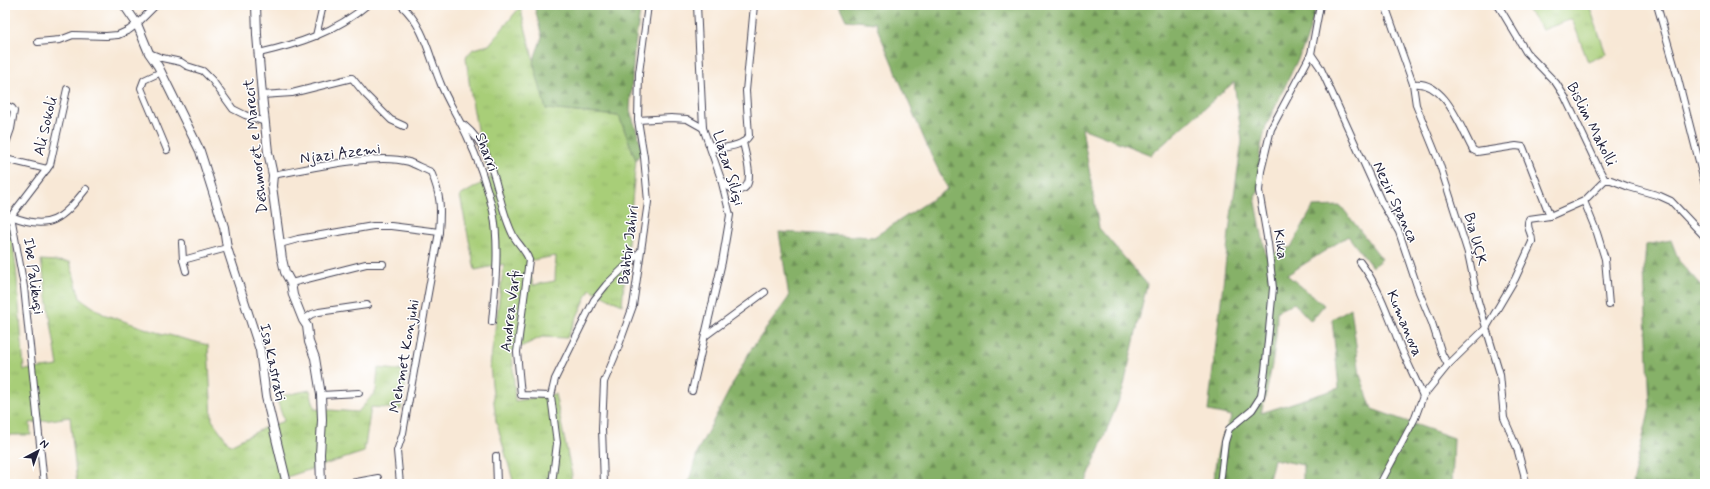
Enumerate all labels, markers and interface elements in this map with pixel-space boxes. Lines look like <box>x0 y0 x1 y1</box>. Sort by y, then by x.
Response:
street label: Dëshmorët e Marecit <box>239 77 273 214</box>
street label: Bislim Makolli <box>1561 79 1621 170</box>
street label: Ali Sokoli <box>29 94 63 158</box>
street label: Llazar Siliqi <box>707 128 749 208</box>
street label: Sharri <box>470 130 503 175</box>
street label: Njazi Azemi <box>299 139 382 169</box>
street label: Nezir Spanca <box>1368 159 1423 246</box>
street label: Bahtir Jahiri <box>614 204 644 286</box>
street label: Bia UÇK <box>1458 211 1492 268</box>
street label: Kika <box>1268 228 1292 260</box>
street label: Ibe Palikuqi <box>18 237 48 316</box>
street label: Andrea Varfi <box>496 269 526 353</box>
street label: Kumanova <box>1381 287 1427 360</box>
street label: Mehmet Konjuhi <box>385 298 425 415</box>
street label: Isa Kastrati <box>254 322 290 403</box>
north arrow <box>18 431 58 471</box>
text: N <box>37 437 51 452</box>

